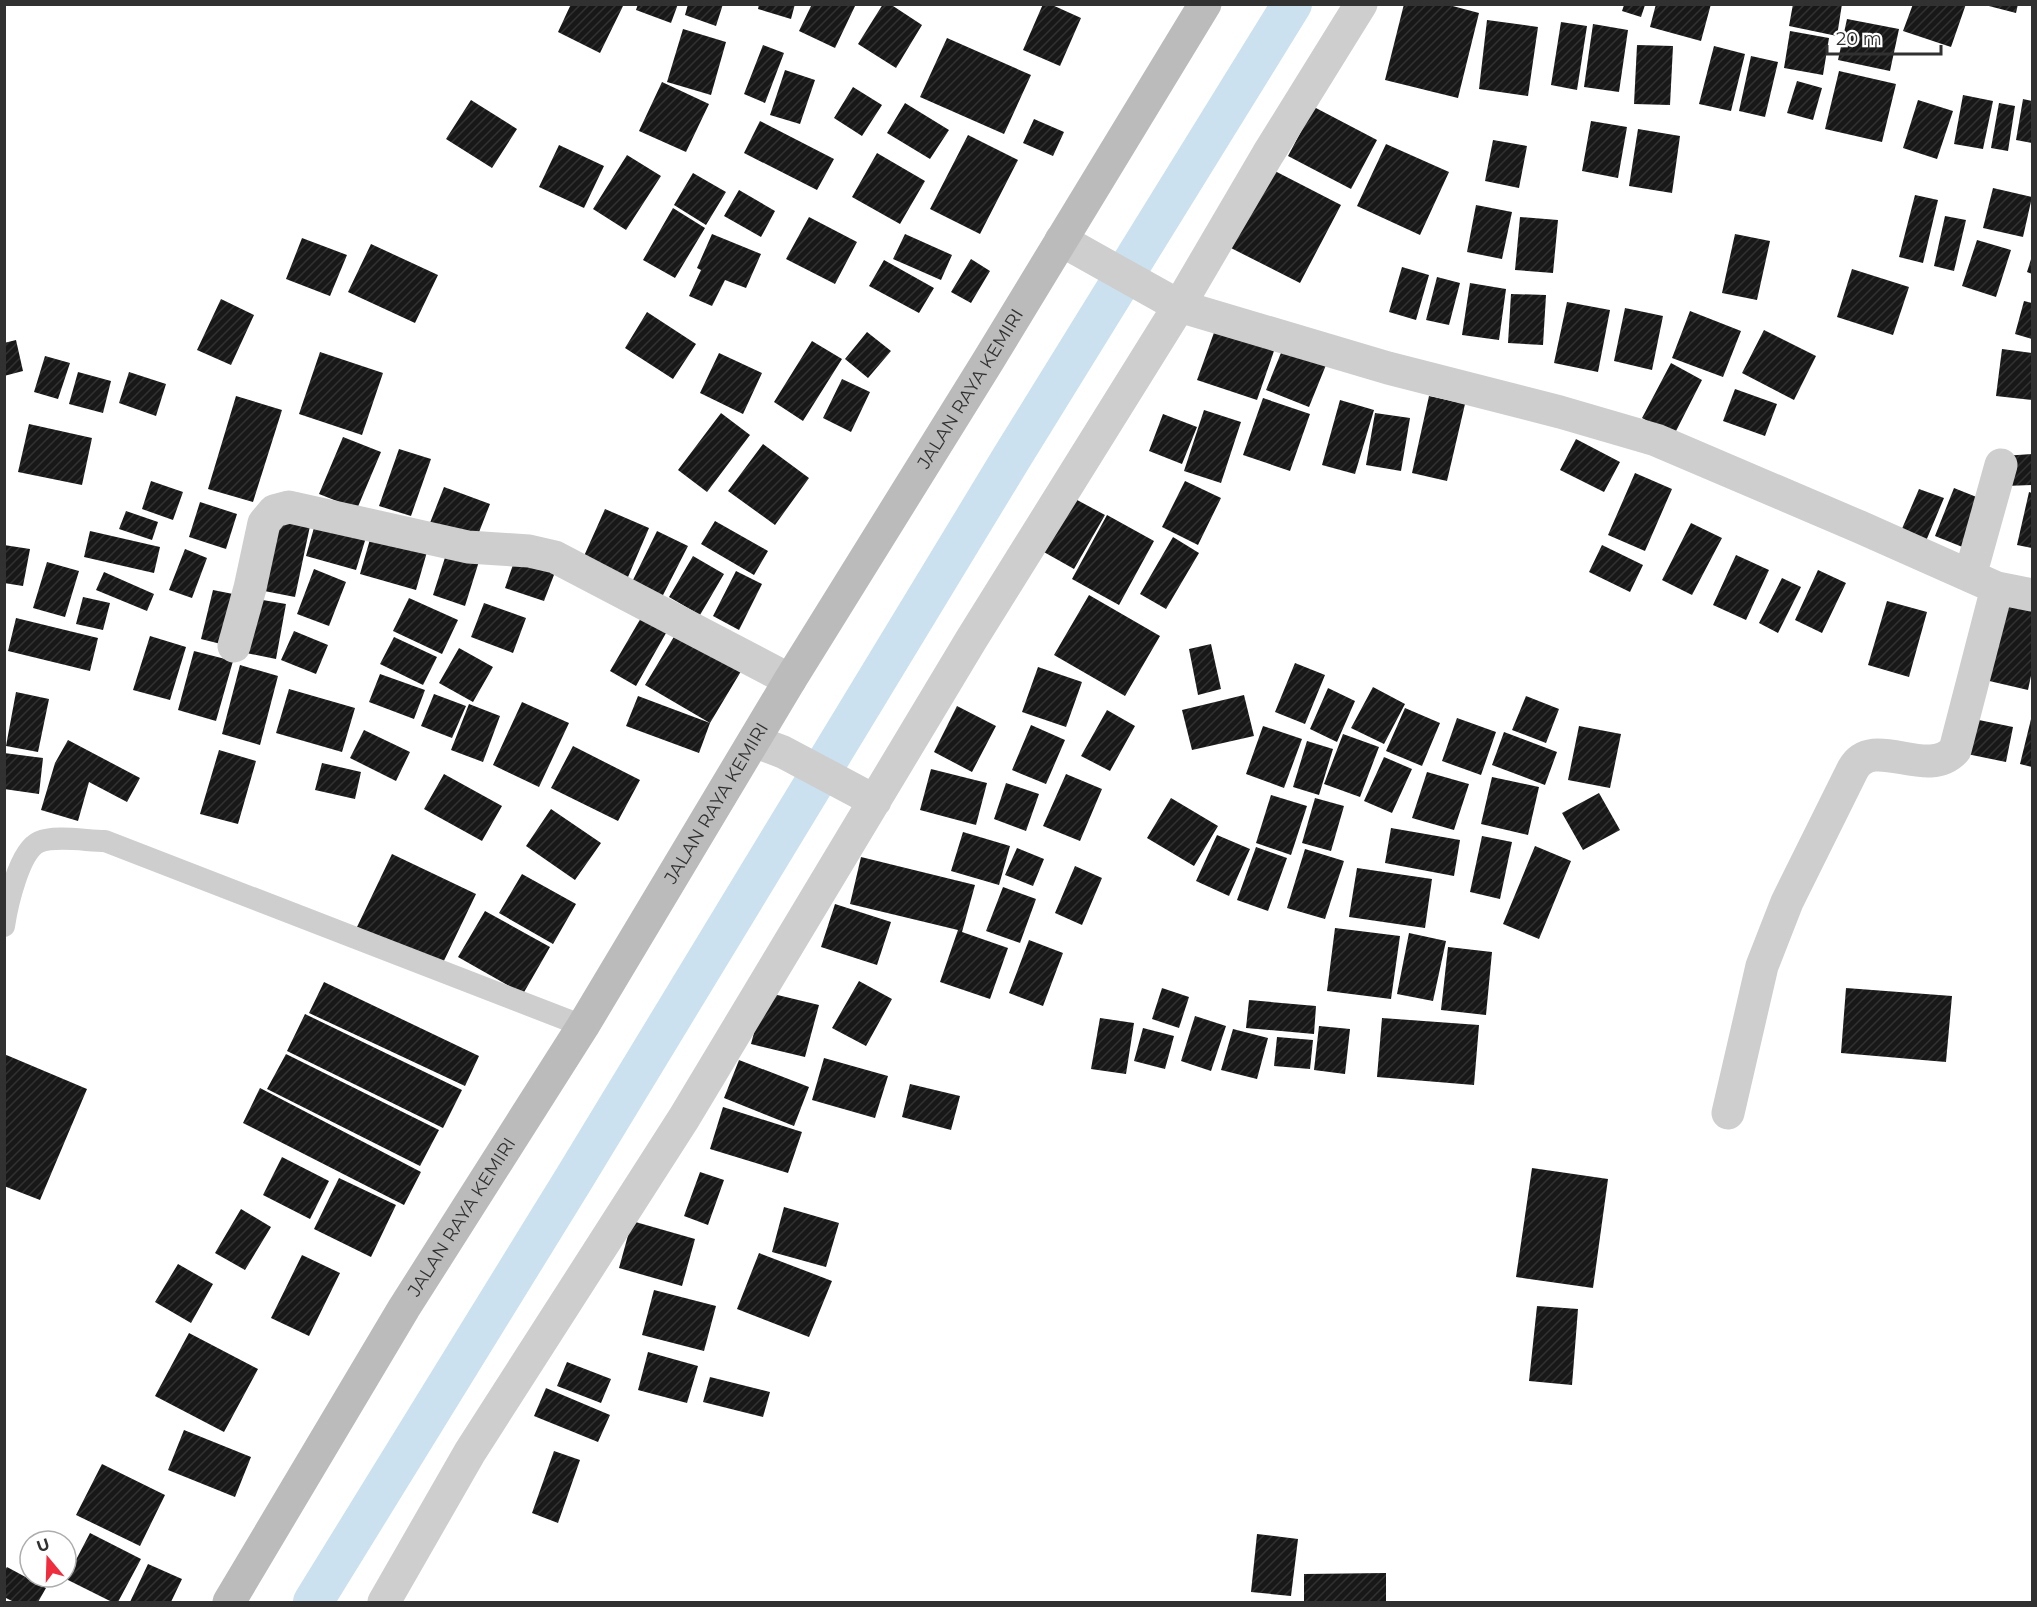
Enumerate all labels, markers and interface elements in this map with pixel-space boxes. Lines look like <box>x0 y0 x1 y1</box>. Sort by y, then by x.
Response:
scale bar <box>1827 18 1941 56</box>
text: 20 m <box>1836 28 1882 50</box>
street label: JALAN RAYA KEMIRI <box>912 305 1028 474</box>
street label: JALAN RAYA KEMIRI <box>659 719 773 888</box>
street label: JALAN RAYA KEMIRI <box>403 1133 520 1301</box>
north arrow <box>18 1529 78 1589</box>
text: U <box>34 1534 52 1556</box>

